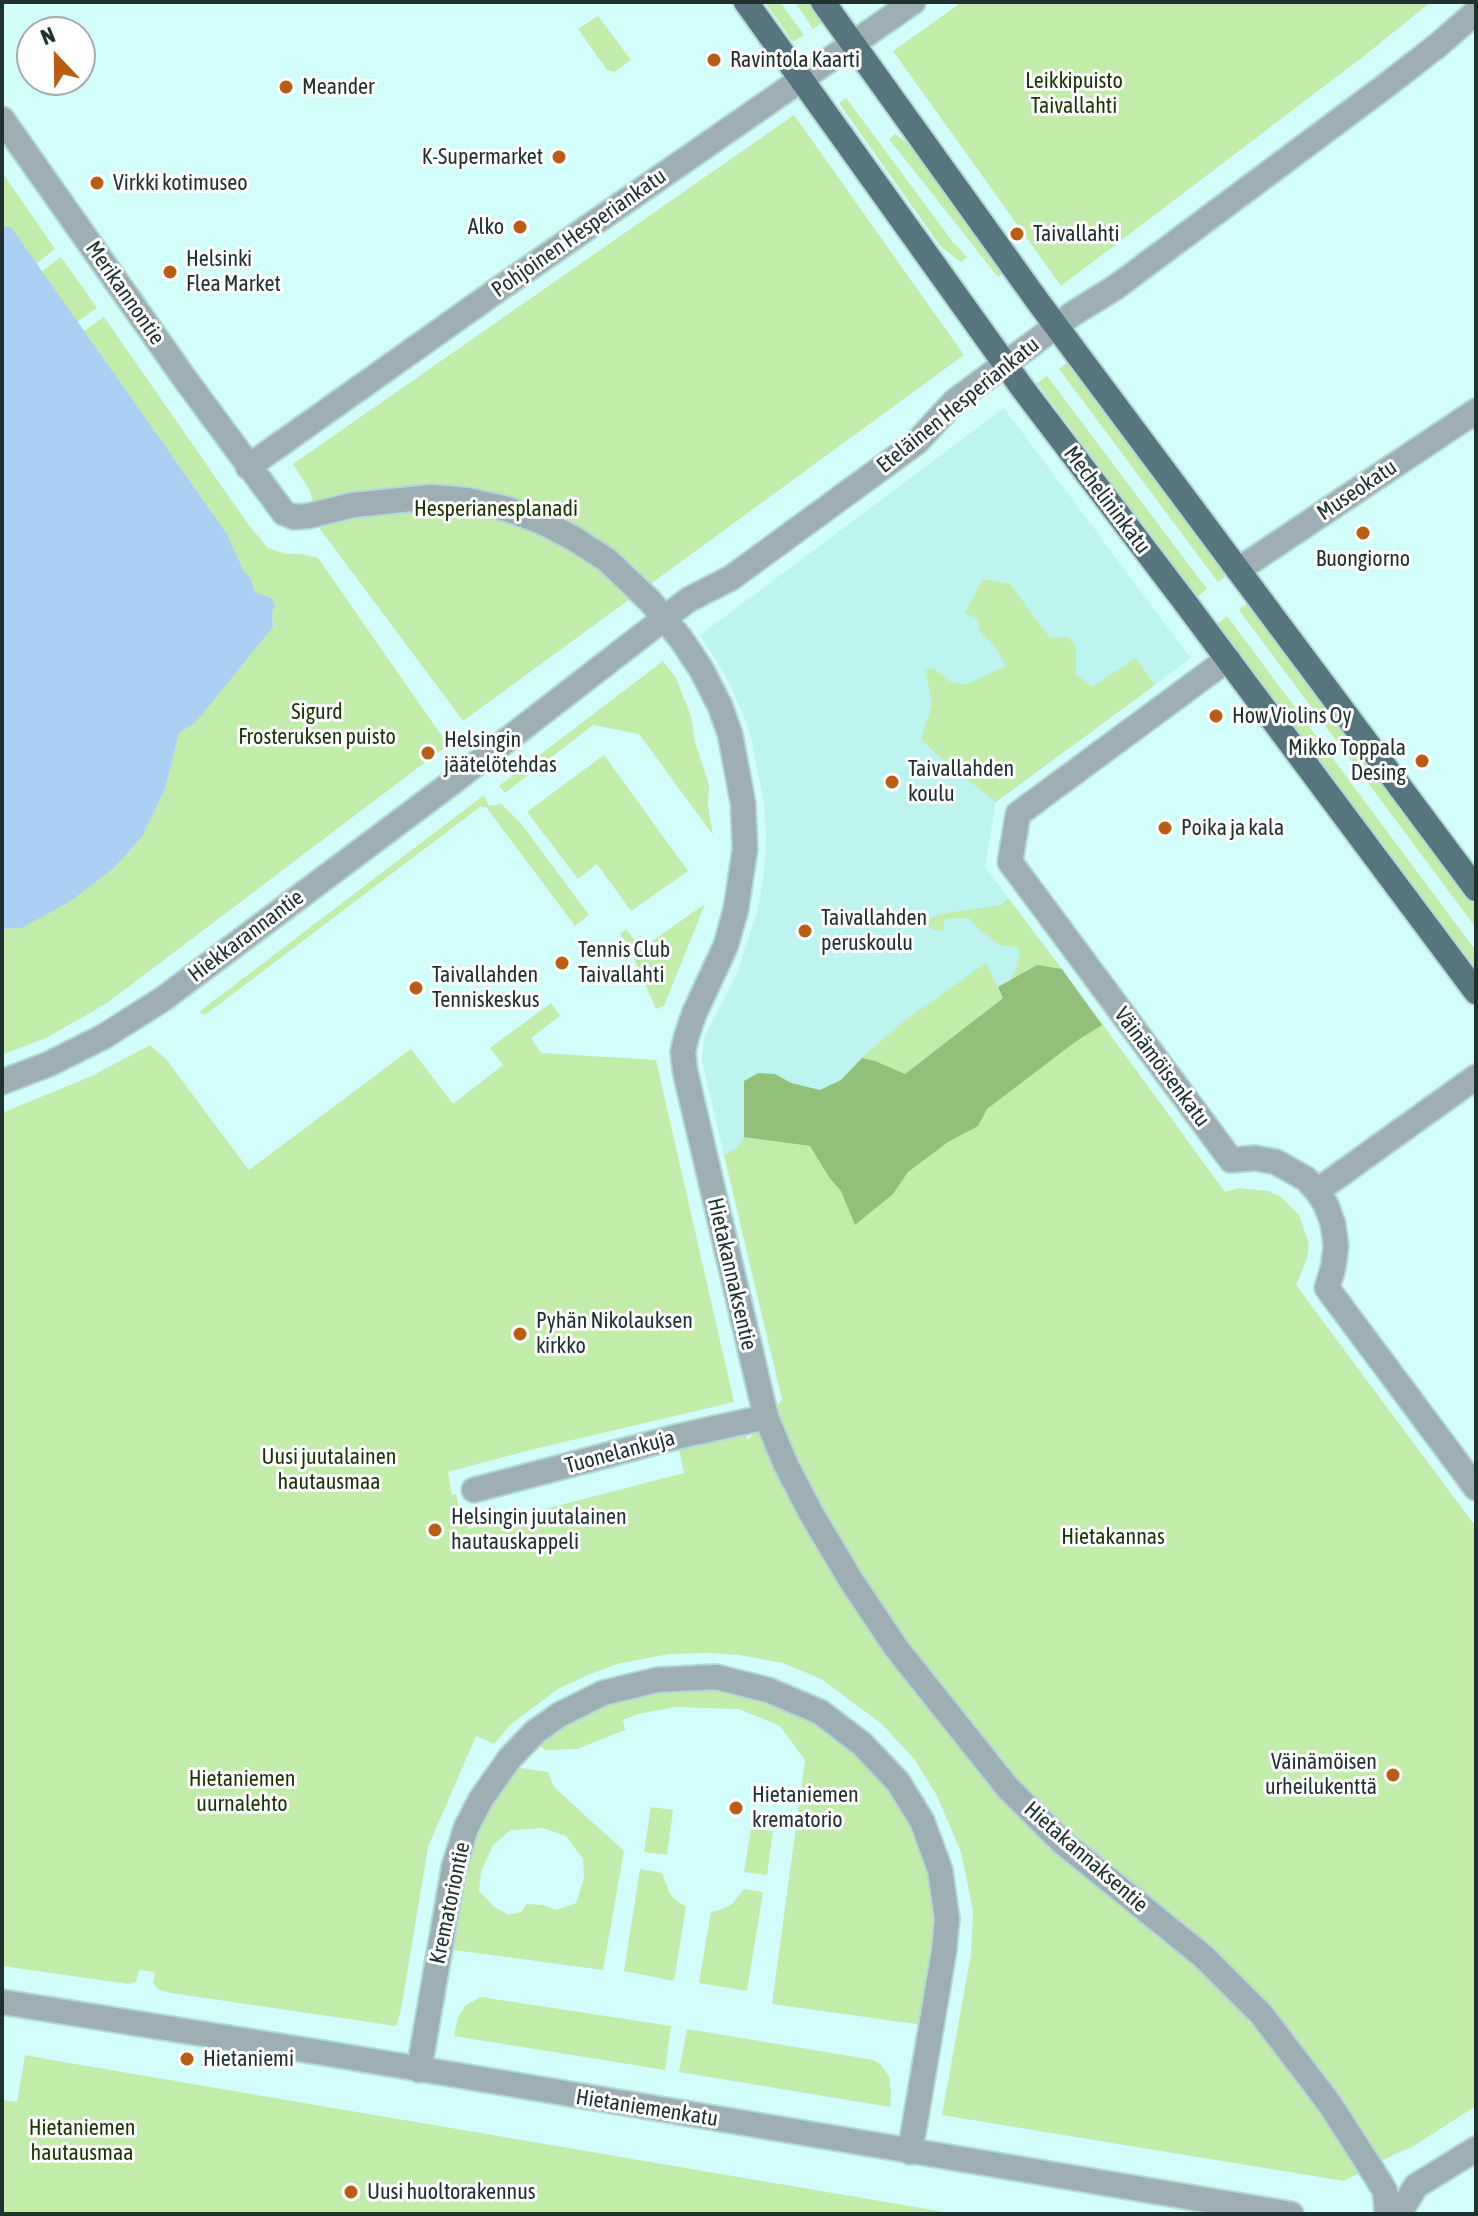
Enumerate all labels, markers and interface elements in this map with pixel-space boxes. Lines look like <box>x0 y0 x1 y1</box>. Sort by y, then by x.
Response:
north arrow <box>16 16 96 96</box>
text: N <box>37 21 59 50</box>
place label: Ravintola Kaarti <box>730 47 860 73</box>
marker: Ravintola Kaarti <box>705 51 723 69</box>
park label: Leikkipuisto Taivallahti <box>1025 68 1123 120</box>
place label: Meander <box>302 74 375 100</box>
marker: Meander <box>277 78 295 96</box>
place label: K-Supermarket <box>422 144 543 170</box>
marker: K-Supermarket <box>550 148 568 166</box>
street label: Pohjoinen Hesperiankatu <box>487 163 671 303</box>
place label: Virkki kotimuseo <box>113 170 248 196</box>
marker: Virkki kotimuseo <box>88 174 106 192</box>
place label: Alko <box>468 214 504 240</box>
marker: Alko <box>511 218 529 236</box>
place label: Taivallahti <box>1033 221 1119 247</box>
marker: Taivallahti <box>1008 225 1026 243</box>
street label: Merikannontie <box>80 236 170 350</box>
place label: Helsinki Flea Market <box>186 246 281 298</box>
marker: Helsinki Flea Market <box>161 263 179 281</box>
street label: Eteläinen Hesperiankatu <box>872 331 1044 479</box>
street label: Mechelininkatu <box>1058 441 1156 559</box>
street label: Museokatu <box>1312 454 1402 526</box>
park label: Hesperianesplanadi <box>414 496 578 522</box>
marker: Buongiorno <box>1354 524 1372 542</box>
place label: Buongiorno <box>1316 546 1410 572</box>
park label: Sigurd Frosteruksen puisto <box>238 699 396 750</box>
place label: How Violins Oy <box>1232 703 1351 729</box>
marker: How Violins Oy <box>1207 707 1225 725</box>
place label: Helsingin jäätelötehdas <box>444 727 557 778</box>
place label: Mikko Toppala Desing <box>1288 735 1406 786</box>
marker: Helsingin jäätelötehdas <box>419 744 437 762</box>
marker: Mikko Toppala Desing <box>1413 752 1431 770</box>
place label: Taivallahden koulu <box>908 756 1014 808</box>
marker: Taivallahden koulu <box>883 773 901 791</box>
place label: Poika ja kala <box>1181 815 1284 841</box>
marker: Poika ja kala <box>1156 819 1174 837</box>
street label: Hiekkarannantie <box>183 884 309 988</box>
place label: Taivallahden peruskoulu <box>821 905 927 956</box>
marker: Taivallahden peruskoulu <box>796 922 814 940</box>
place label: Tennis Club Taivallahti <box>578 937 670 988</box>
marker: Tennis Club Taivallahti <box>553 954 571 972</box>
place label: Taivallahden Tenniskeskus <box>432 962 540 1014</box>
marker: Taivallahden Tenniskeskus <box>407 979 425 997</box>
street label: Väinämöisenkatu <box>1108 1002 1216 1132</box>
street label: Hietakannaksentie <box>702 1195 762 1353</box>
place label: Pyhän Nikolauksen kirkko <box>536 1308 693 1360</box>
marker: Pyhän Nikolauksen kirkko <box>511 1325 529 1343</box>
street label: Tuonelankuja <box>562 1425 678 1479</box>
park label: Uusi juutalainen hautausmaa <box>262 1444 396 1496</box>
place label: Helsingin juutalainen hautauskappeli <box>451 1504 627 1556</box>
marker: Helsingin juutalainen hautauskappeli <box>426 1521 444 1539</box>
park label: Hietakannas <box>1061 1524 1165 1550</box>
place label: Väinämöisen urheilukenttä <box>1265 1749 1377 1800</box>
park label: Hietaniemen uurnalehto <box>189 1766 295 1818</box>
marker: Väinämöisen urheilukenttä <box>1384 1766 1402 1784</box>
place label: Hietaniemen krematorio <box>752 1782 859 1834</box>
street label: Hietakannaksentie <box>1019 1796 1153 1918</box>
marker: Hietaniemen krematorio <box>727 1799 745 1817</box>
street label: Krematoriontie <box>424 1840 476 1966</box>
place label: Hietaniemi <box>203 2046 294 2072</box>
marker: Hietaniemi <box>178 2050 196 2068</box>
street label: Hietaniemenkatu <box>574 2084 720 2132</box>
park label: Hietaniemen hautausmaa <box>29 2115 135 2166</box>
place label: Uusi huoltorakennus <box>367 2179 536 2205</box>
marker: Uusi huoltorakennus <box>342 2183 360 2201</box>

